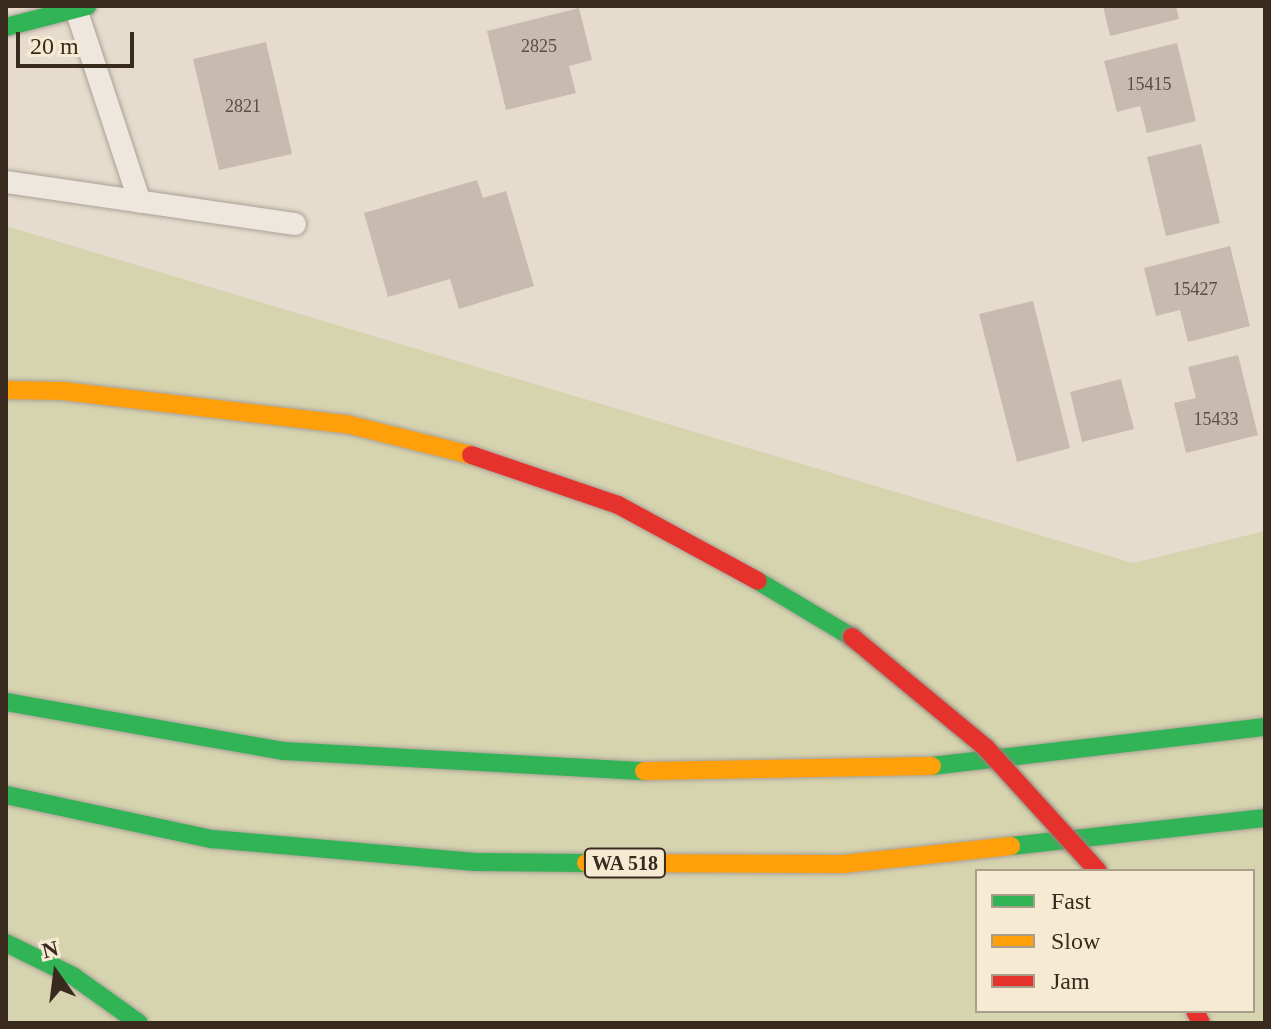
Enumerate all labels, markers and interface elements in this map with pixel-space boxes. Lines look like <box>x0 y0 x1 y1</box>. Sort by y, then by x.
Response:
scale bar <box>20 16 138 66</box>
text: 20 m <box>30 33 79 59</box>
house number: 2825 <box>521 35 557 57</box>
house number: 15415 <box>1126 73 1172 95</box>
house number: 2821 <box>225 95 261 117</box>
house number: 15427 <box>1172 278 1218 300</box>
house number: 15433 <box>1194 408 1238 430</box>
road number: WA 518 <box>583 847 667 879</box>
legend <box>975 869 1255 1013</box>
text: Fast <box>1051 888 1091 914</box>
text: Slow <box>1051 928 1100 954</box>
north arrow <box>16 933 96 1013</box>
text: N <box>39 935 61 963</box>
text: Jam <box>1051 968 1090 994</box>

